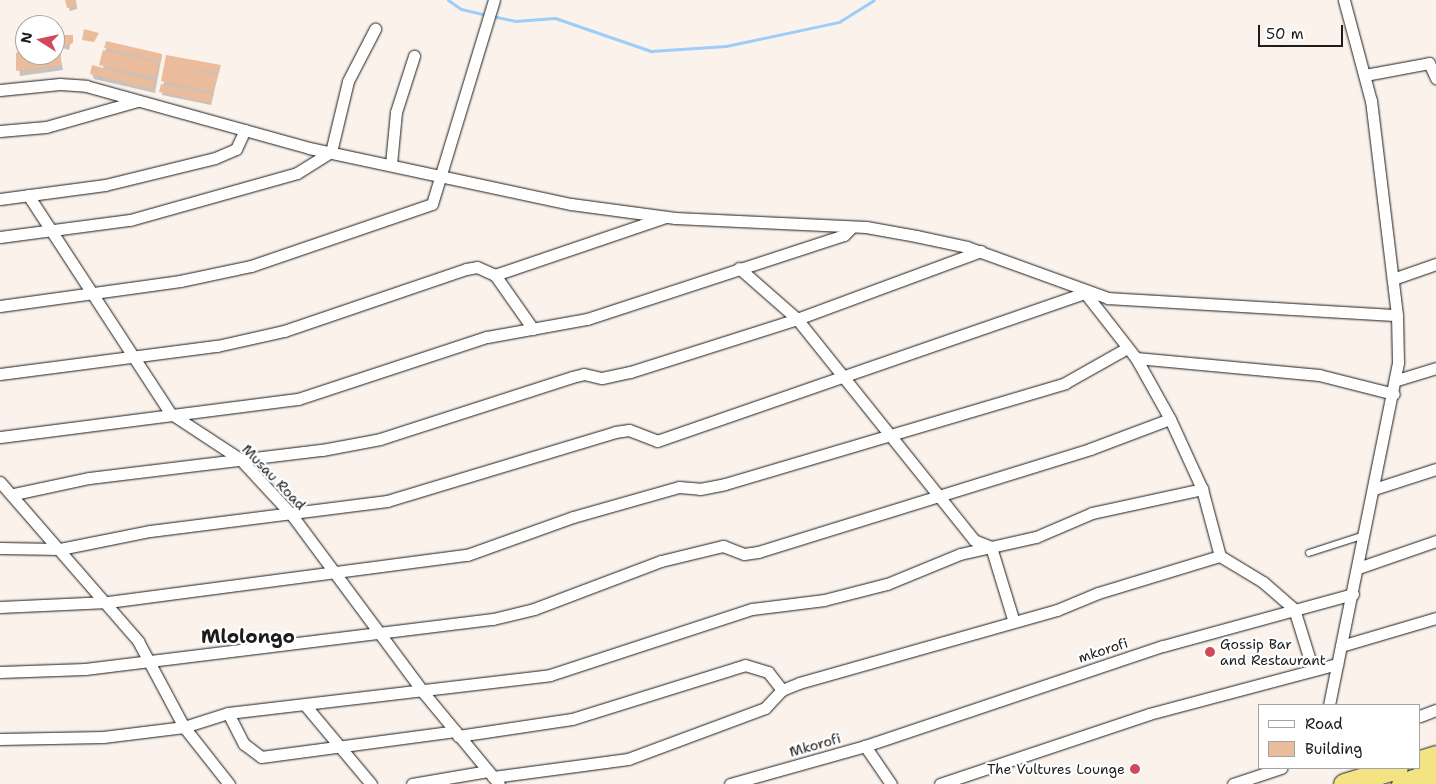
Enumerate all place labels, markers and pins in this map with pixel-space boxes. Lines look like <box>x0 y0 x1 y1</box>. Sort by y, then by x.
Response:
place label: Gossip Bar and Restaurant <box>1220 636 1326 669</box>
marker: Gossip Bar and Restaurant <box>1204 646 1216 658</box>
place label: The Vultures Lounge <box>987 761 1125 777</box>
marker: The Vultures Lounge <box>1129 763 1141 775</box>

